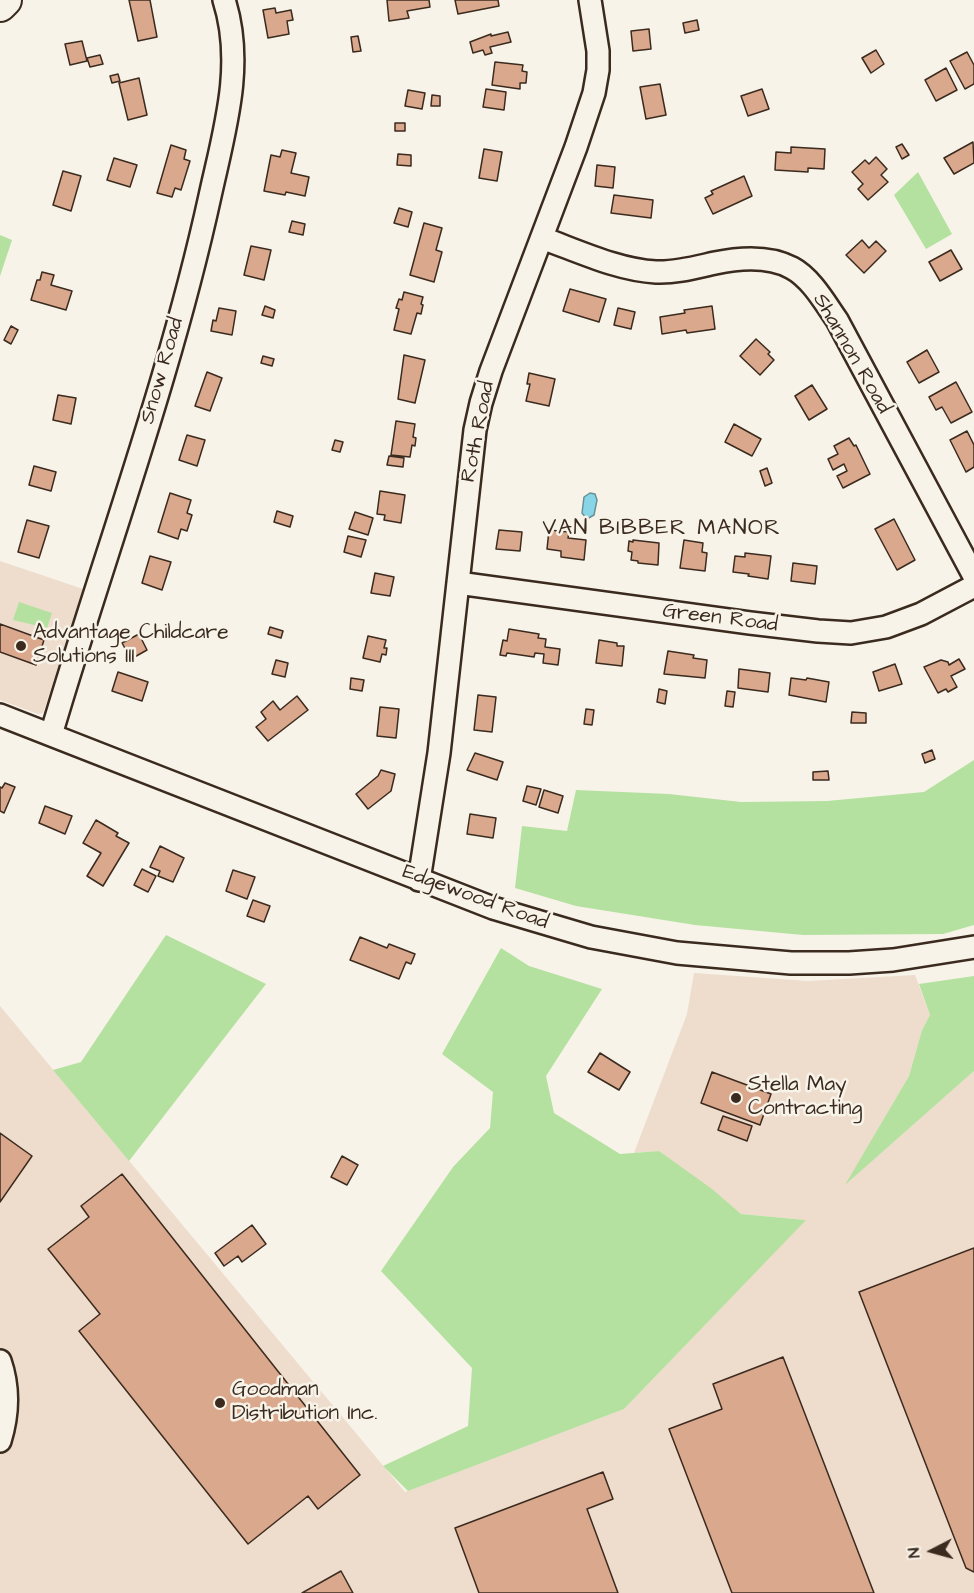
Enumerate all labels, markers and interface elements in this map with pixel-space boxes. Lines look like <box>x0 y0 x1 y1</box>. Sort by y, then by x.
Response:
street label: Shannon Road <box>806 289 896 419</box>
street label: Snow Road <box>136 315 190 427</box>
street label: Roth Road <box>457 379 501 485</box>
district label: VAN BIBBER MANOR <box>543 516 781 542</box>
street label: Green Road <box>661 599 779 639</box>
place label: Advantage Childcare Solutions III <box>33 621 229 671</box>
marker: Advantage Childcare Solutions III <box>14 639 28 653</box>
street label: Edgewood Road <box>399 860 551 936</box>
place label: Stella May Contracting <box>748 1073 862 1123</box>
marker: Stella May Contracting <box>729 1091 743 1105</box>
place label: Goodman Distribution Inc. <box>232 1378 377 1428</box>
marker: Goodman Distribution Inc. <box>213 1396 227 1410</box>
north arrow <box>902 1521 962 1581</box>
text: N <box>903 1547 926 1559</box>

